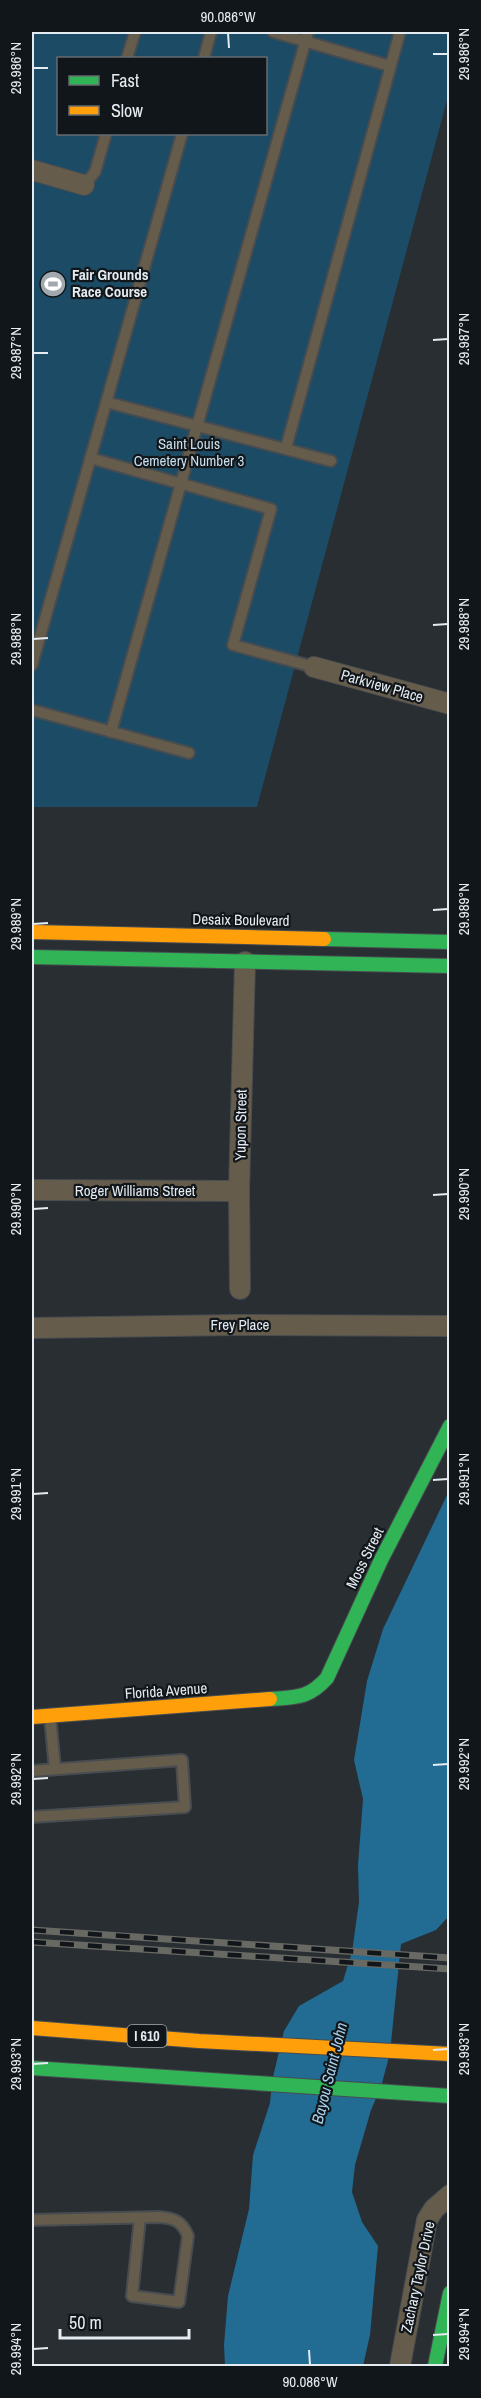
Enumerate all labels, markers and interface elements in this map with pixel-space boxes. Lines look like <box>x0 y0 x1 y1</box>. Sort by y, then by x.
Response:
text: 90.086°W <box>200 6 256 27</box>
text: 29.986°N <box>453 28 474 80</box>
text: 29.986°N <box>5 42 26 94</box>
legend <box>57 57 267 135</box>
text: Fast <box>111 68 139 93</box>
text: Slow <box>111 98 143 123</box>
place label: Fair Grounds Race Course <box>72 264 149 302</box>
sports icon: Fair Grounds Race Course <box>38 269 68 299</box>
text: 29.987°N <box>453 313 474 365</box>
text: 29.987°N <box>5 327 26 379</box>
park label: Saint Louis Cemetery Number 3 <box>134 433 245 471</box>
text: 29.988°N <box>453 598 474 650</box>
text: 29.988°N <box>5 613 26 665</box>
street label: Parkview Place <box>339 664 426 707</box>
text: 29.989°N <box>453 883 474 935</box>
text: 29.989°N <box>5 898 26 950</box>
street label: Desaix Boulevard <box>192 908 290 931</box>
street label: Yupon Street <box>229 1089 252 1161</box>
text: 29.990°N <box>453 1168 474 1220</box>
street label: Roger Williams Street <box>75 1180 196 1201</box>
text: 29.990°N <box>5 1183 26 1235</box>
street label: Frey Place <box>211 1314 270 1335</box>
text: 29.991°N <box>453 1453 474 1505</box>
text: 29.991°N <box>5 1468 26 1520</box>
street label: Moss Street <box>341 1523 389 1592</box>
street label: Florida Avenue <box>124 1677 208 1704</box>
text: 29.992°N <box>453 1738 474 1790</box>
text: 29.992°N <box>5 1753 26 1805</box>
water label: Bayou Saint John <box>306 2020 352 2126</box>
text: 29.993°N <box>453 2023 474 2075</box>
road number: I 610 <box>128 2025 166 2047</box>
text: 29.993°N <box>5 2038 26 2090</box>
street label: Zachary Taylor Drive <box>395 2219 440 2335</box>
scale bar <box>60 2302 189 2340</box>
text: 29.994°N <box>453 2308 474 2360</box>
text: 50 m <box>69 2310 102 2335</box>
text: 29.994°N <box>5 2323 26 2375</box>
text: 90.086°W <box>282 2371 338 2392</box>

